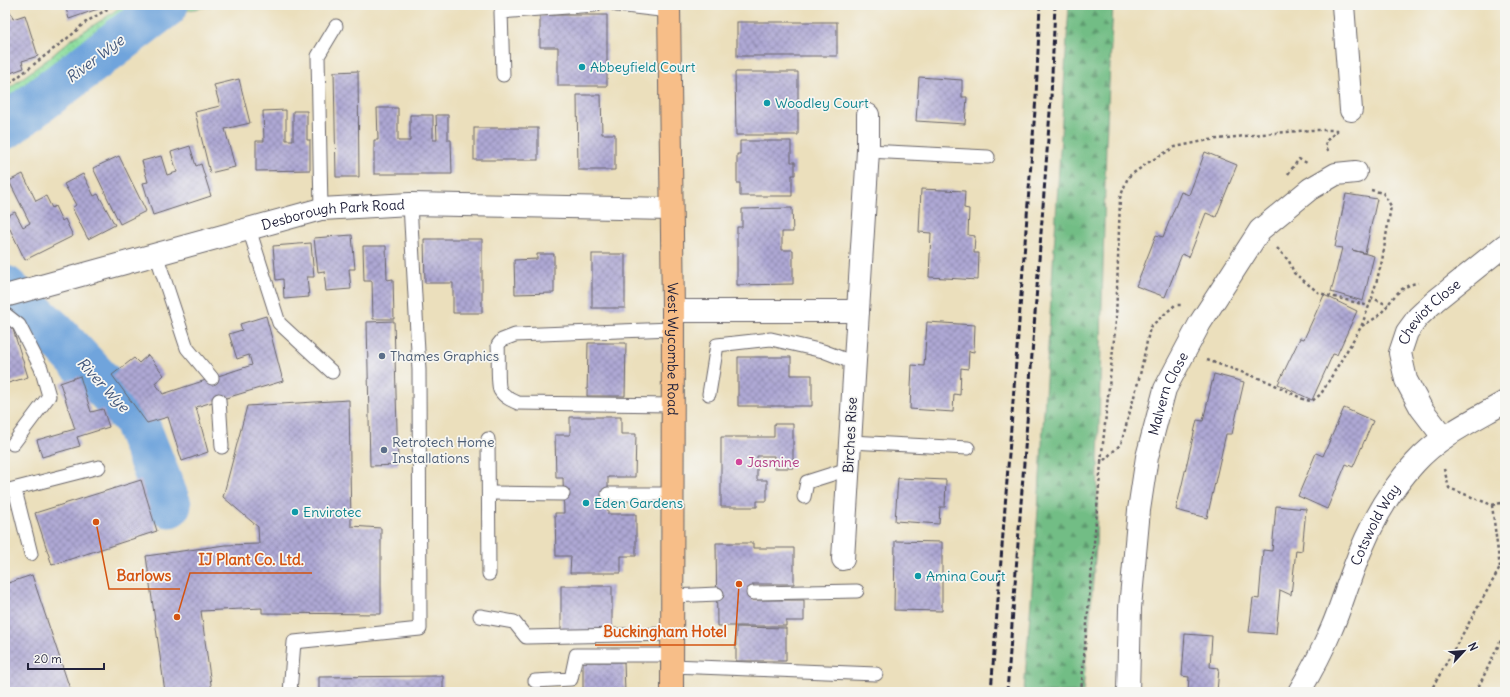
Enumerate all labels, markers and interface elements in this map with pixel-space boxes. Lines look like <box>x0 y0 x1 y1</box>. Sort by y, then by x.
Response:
water label: River Wye <box>62 30 128 87</box>
place label: Abbeyfield Court <box>590 58 696 76</box>
marker: Abbeyfield Court <box>577 62 587 72</box>
place label: Woodley Court <box>775 94 869 112</box>
marker: Woodley Court <box>762 98 772 108</box>
street label: Desborough Park Road <box>259 195 405 234</box>
street label: Cheviot Close <box>1394 275 1464 347</box>
street label: West Wycombe Road <box>664 282 682 416</box>
place label: Thames Graphics <box>390 347 499 365</box>
street label: Malvern Close <box>1144 349 1192 437</box>
marker: Thames Graphics <box>377 351 387 361</box>
water label: River Wye <box>73 353 134 417</box>
street label: Birches Rise <box>839 396 861 474</box>
place label: Retrotech Home Installations <box>392 433 495 467</box>
marker: Retrotech Home Installations <box>379 445 389 455</box>
place label: Jasmine <box>747 453 800 471</box>
marker: Jasmine <box>734 457 744 467</box>
street label: Cotswold Way <box>1347 480 1404 568</box>
place label: Eden Gardens <box>594 494 683 512</box>
marker: Eden Gardens <box>581 498 591 508</box>
place label: Envirotec <box>303 503 362 521</box>
marker: Envirotec <box>290 507 300 517</box>
callout: IJ Plant Co. Ltd. <box>190 546 312 573</box>
text: IJ Plant Co. Ltd. <box>198 550 304 569</box>
callout: Barlows <box>109 562 180 589</box>
text: Barlows <box>117 566 172 585</box>
place label: Amina Court <box>926 567 1006 585</box>
marker: Amina Court <box>913 571 923 581</box>
callout: Buckingham Hotel <box>595 618 735 645</box>
text: Buckingham Hotel <box>603 622 727 642</box>
north arrow <box>1444 631 1484 671</box>
text: N <box>1465 640 1481 653</box>
scale bar <box>28 645 104 671</box>
text: 20 m <box>34 651 62 666</box>

